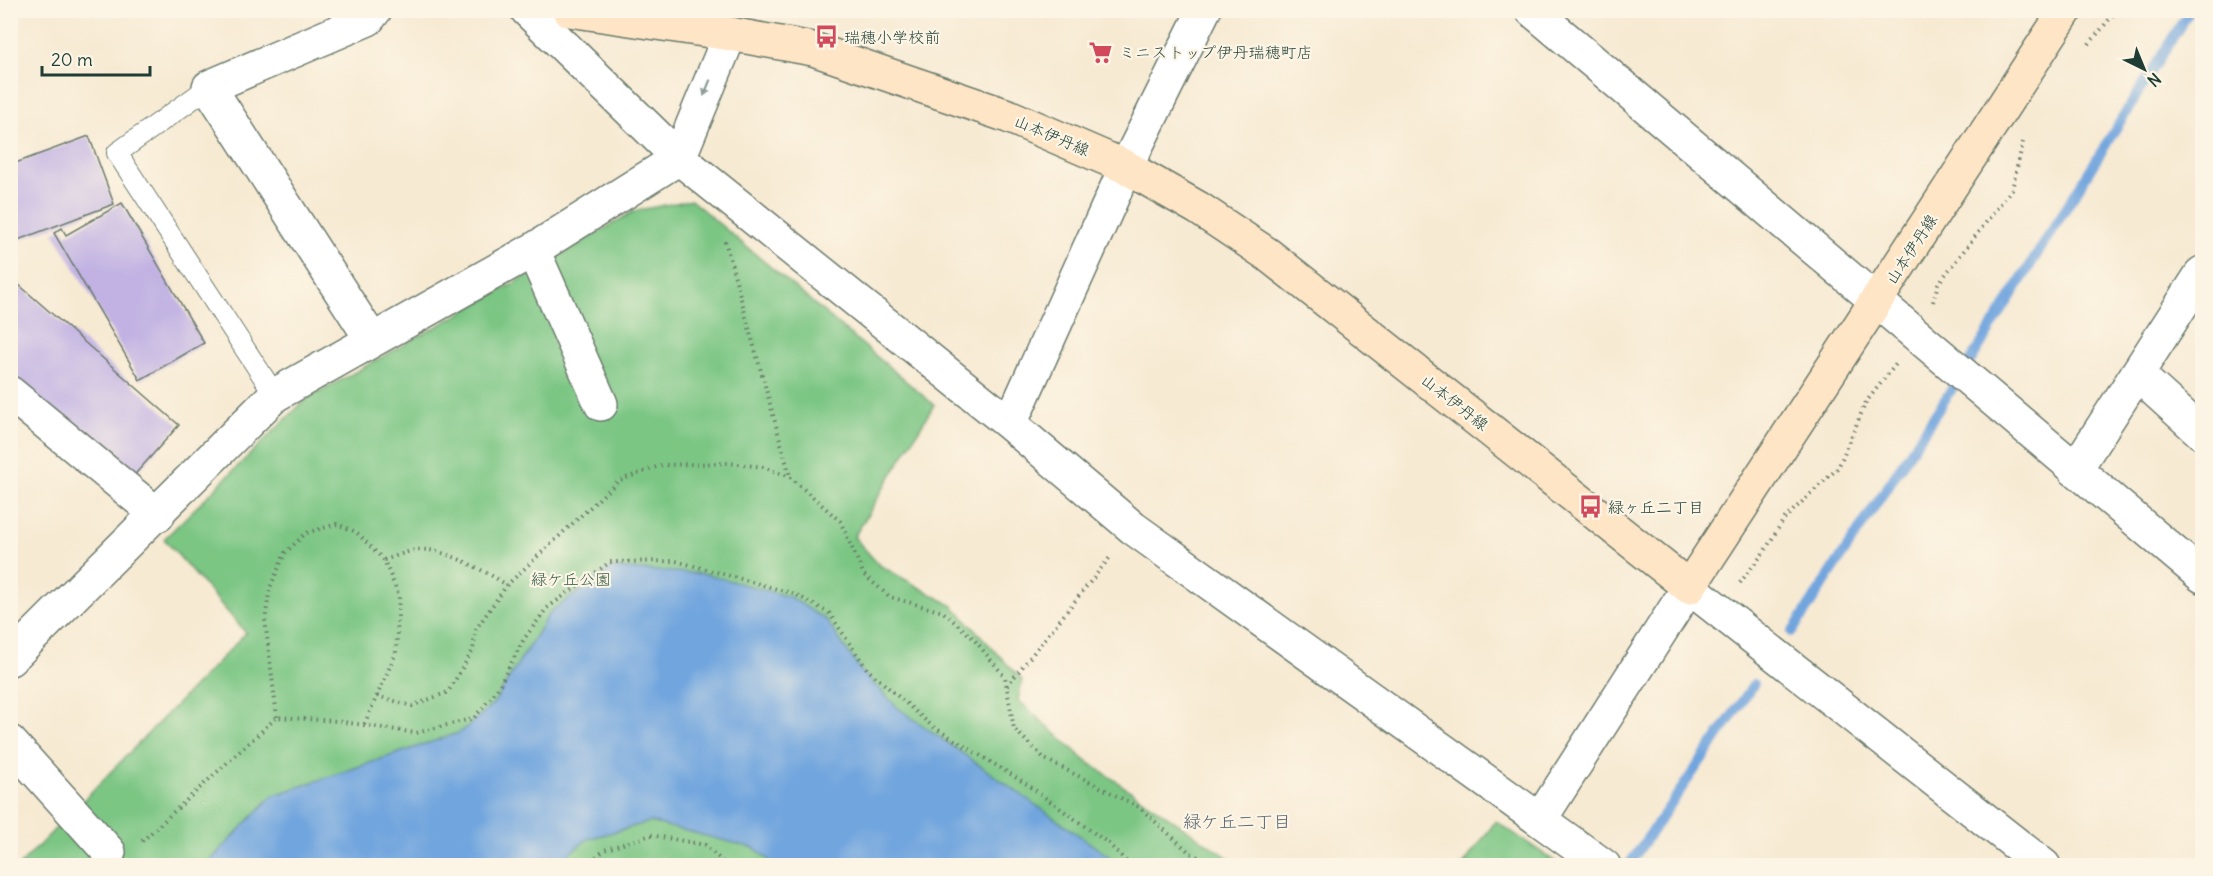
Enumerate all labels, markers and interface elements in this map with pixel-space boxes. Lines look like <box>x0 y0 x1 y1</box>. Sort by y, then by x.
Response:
bus stop icon: 瑞穂小学校前 <box>813 24 839 50</box>
place label: 瑞穂小学校前 <box>844 27 940 47</box>
scale bar <box>42 39 150 77</box>
supermarket icon: ミニストップ伊丹瑞穂町店 <box>1088 39 1114 65</box>
north arrow <box>2114 39 2174 99</box>
place label: ミニストップ伊丹瑞穂町店 <box>1119 42 1313 62</box>
text: 20 m <box>51 48 93 71</box>
text: N <box>2143 69 2165 91</box>
one-way arrow <box>702 79 712 97</box>
street label: 山本伊丹線 <box>1011 110 1093 160</box>
street label: 山本伊丹線 <box>1881 210 1941 288</box>
street label: 山本伊丹線 <box>1417 369 1493 435</box>
bus stop icon: 緑ヶ丘二丁目 <box>1577 494 1603 520</box>
place label: 緑ヶ丘二丁目 <box>1608 497 1704 517</box>
park label: 緑ケ丘公園 <box>531 569 611 589</box>
district label: 緑ケ丘二丁目 <box>1183 810 1291 833</box>

